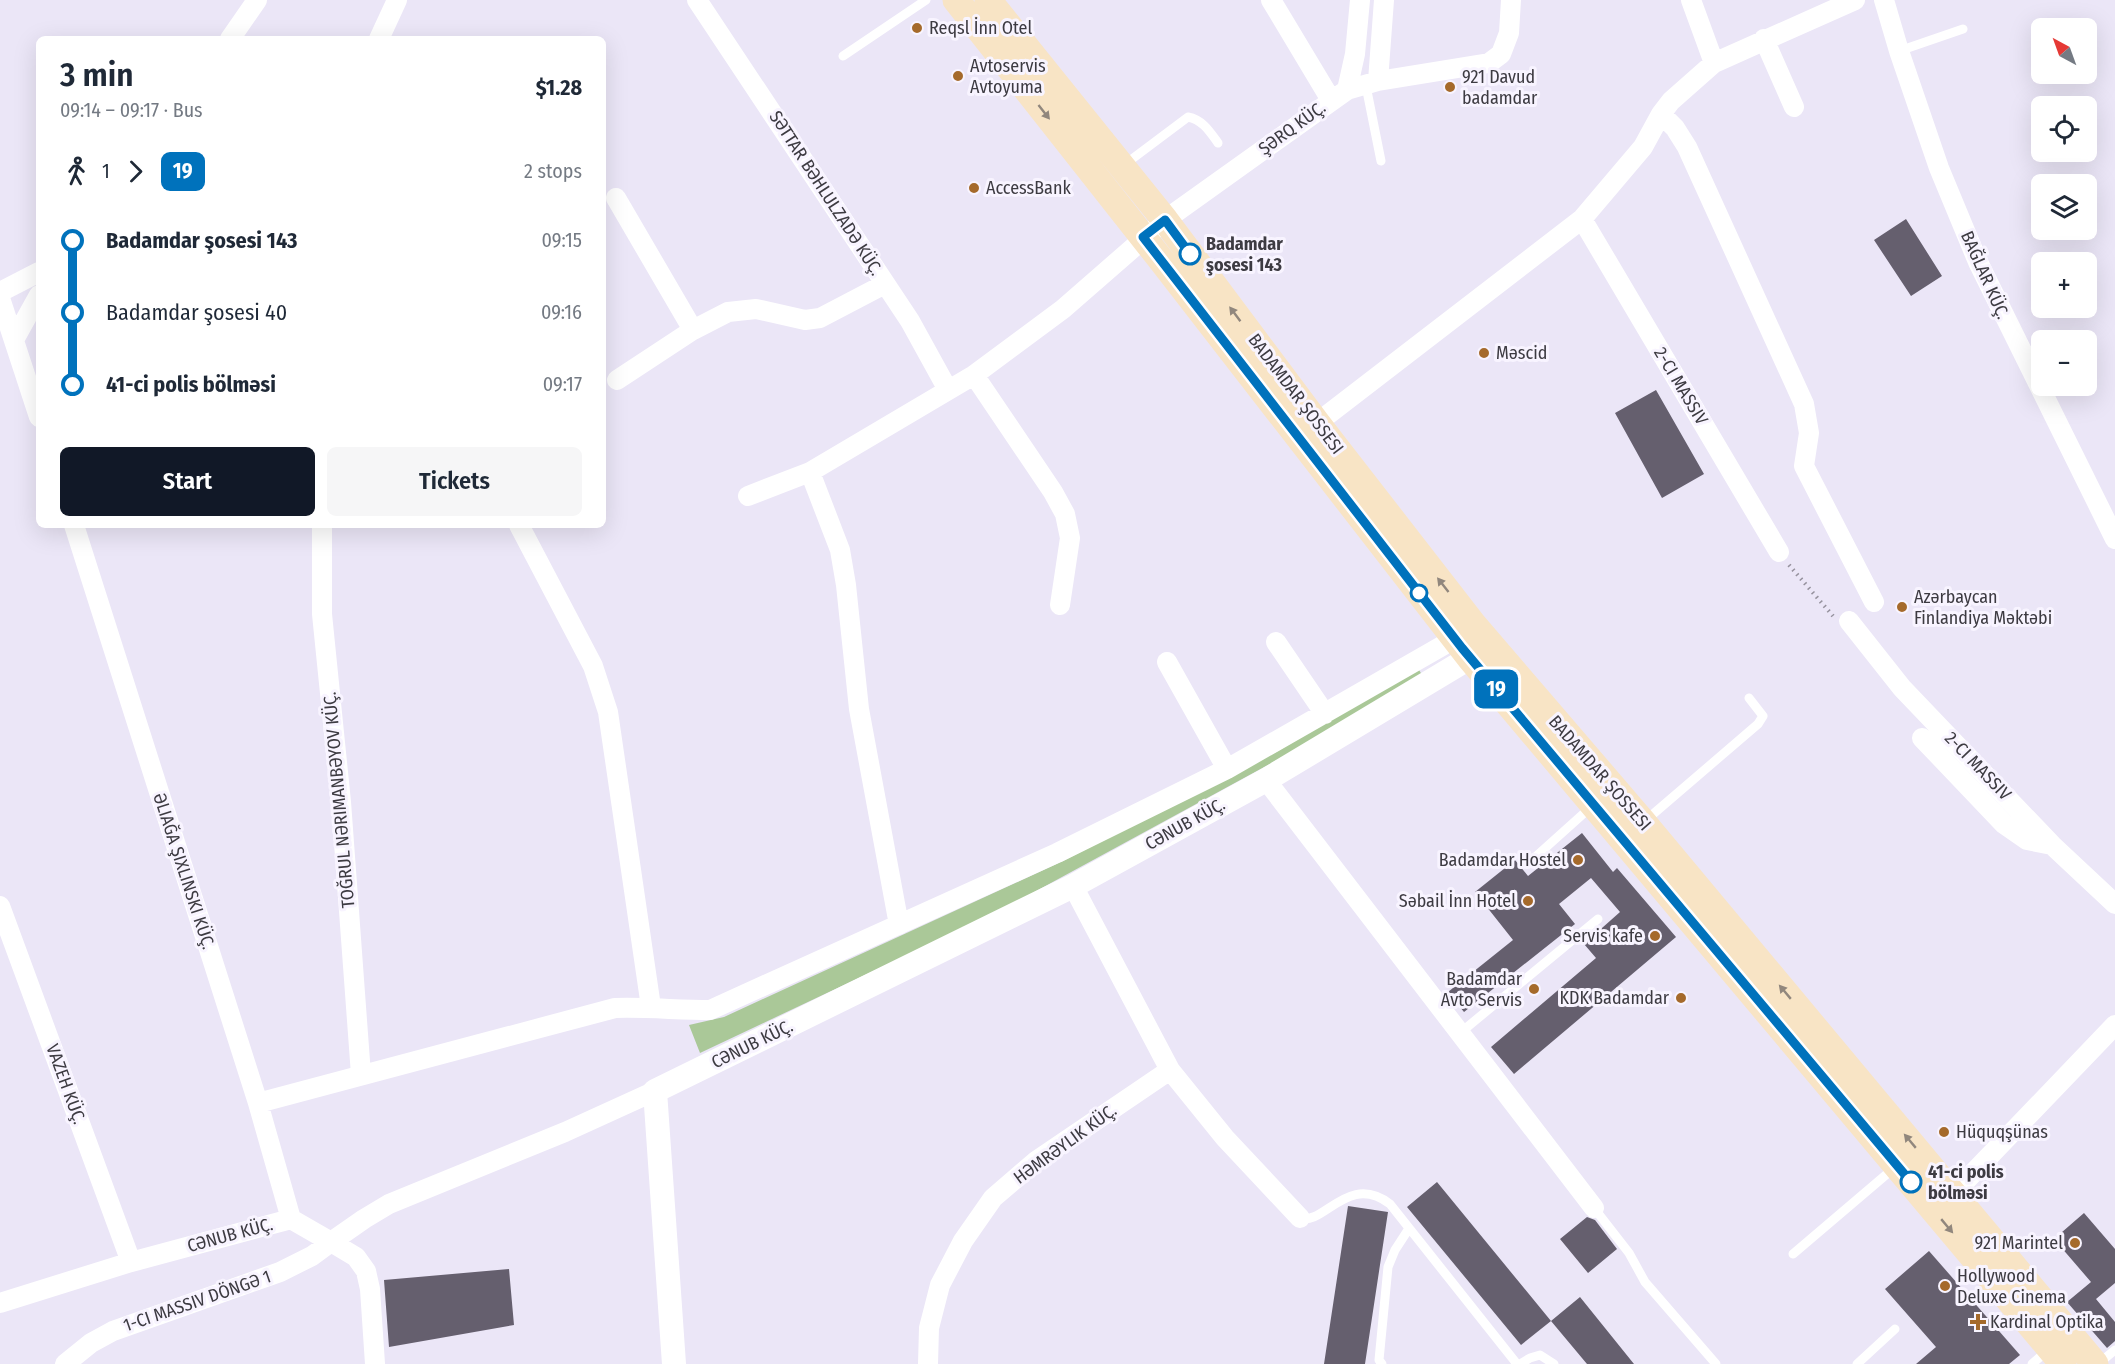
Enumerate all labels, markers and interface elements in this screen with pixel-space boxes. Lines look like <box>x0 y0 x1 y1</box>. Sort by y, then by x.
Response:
place label: Reqsl İnn Otel <box>929 17 1032 39</box>
north arrow <box>2031 18 2097 84</box>
map controls <box>2031 18 2097 396</box>
marker: Reqsl İnn Otel <box>910 21 924 35</box>
text: 3 min <box>60 55 134 95</box>
place label: Avtoservis Avtoyuma <box>970 55 1046 98</box>
place label: 921 Davud badamdar <box>1462 66 1538 109</box>
marker: Avtoservis Avtoyuma <box>951 69 965 83</box>
text: $1.28 <box>536 74 582 101</box>
marker: 921 Davud badamdar <box>1443 80 1457 94</box>
street label: ŞƏRQ KÜÇ. <box>1254 96 1330 160</box>
button: locate <box>2031 96 2097 162</box>
text: 09:14 – 09:17 · Bus <box>60 98 203 122</box>
one-way arrow <box>1038 104 1051 120</box>
street label: SƏTTAR BƏHLULZADƏ KÜÇ. <box>765 107 888 280</box>
icon: walk <box>60 155 93 188</box>
icon: forward <box>119 155 152 188</box>
text: 19 <box>173 158 193 184</box>
text: 1 <box>102 159 110 183</box>
text: 2 stops <box>524 159 582 183</box>
button: layers <box>2031 174 2097 240</box>
place label: AccessBank <box>986 177 1071 199</box>
marker: AccessBank <box>967 181 981 195</box>
text: Badamdar şosesi 143 <box>106 227 297 254</box>
street label: BAĞLAR KÜÇ. <box>1956 227 2015 322</box>
text: 09:15 <box>542 228 582 252</box>
place label: Badamdar şosesi 143 <box>1206 233 1283 276</box>
marker: Badamdar şosesi 143 <box>1179 243 1201 265</box>
button: + <box>2031 252 2097 318</box>
text: Badamdar şosesi 40 <box>106 299 287 326</box>
text: 09:16 <box>541 300 582 324</box>
one-way arrow <box>1229 306 1241 322</box>
street label: BADAMDAR ŞOSSESI <box>1243 329 1349 459</box>
button: − <box>2031 330 2097 396</box>
place label: Məscid <box>1496 342 1547 364</box>
street label: 2-CI MASSIV <box>1649 343 1713 429</box>
marker: Məscid <box>1477 346 1491 360</box>
text: 41-ci polis bölməsi <box>106 371 276 398</box>
text: 09:17 <box>543 372 582 396</box>
button: Start <box>60 447 315 516</box>
button: Tickets <box>327 447 582 516</box>
one-way arrow <box>1437 577 1450 593</box>
unlabelled marker <box>1410 584 1428 602</box>
place label: Azərbaycan Finlandiya Məktəbi <box>1914 586 2052 629</box>
marker: Azərbaycan Finlandiya Məktəbi <box>1895 600 1909 614</box>
line badge: 19 <box>1469 670 1523 708</box>
text: 19 <box>1486 676 1506 702</box>
street label: TOĞRUL NƏRIMANBƏYOV KÜÇ. <box>318 691 359 909</box>
street label: BADAMDAR ŞOSSESI <box>1544 711 1656 835</box>
street label: 2-CI MASSIV <box>1940 727 2017 805</box>
street label: ƏLIAĞA ŞIXLINSKI KÜÇ. <box>148 790 221 952</box>
street label: CƏNUB KÜÇ. <box>1141 793 1229 855</box>
place label: Badamdar Hostel <box>1439 849 1566 871</box>
marker: Badamdar Hostel <box>1571 853 1585 867</box>
place label: Səbail İnn Hotel <box>1399 890 1516 912</box>
marker: Səbail İnn Hotel <box>1521 894 1535 908</box>
place label: Servis kafe <box>1563 925 1643 947</box>
marker: Servis kafe <box>1648 929 1662 943</box>
place label: Badamdar Avto Servis <box>1441 968 1523 1011</box>
marker: Badamdar Avto Servis <box>1527 982 1541 996</box>
one-way arrow <box>1778 984 1791 1000</box>
place label: KDK Badamdar <box>1560 987 1670 1009</box>
marker: KDK Badamdar <box>1674 991 1688 1005</box>
street label: CƏNUB KÜÇ. <box>708 1015 796 1073</box>
street label: VAZEH KÜÇ. <box>41 1041 91 1127</box>
street label: HƏMRƏYLIK KÜÇ. <box>1009 1099 1121 1189</box>
place label: Hüquqşünas <box>1956 1121 2048 1143</box>
marker: Hüquqşünas <box>1937 1125 1951 1139</box>
one-way arrow <box>1903 1133 1916 1149</box>
place label: 41-ci polis bölməsi <box>1928 1161 2004 1204</box>
marker: 41-ci polis bölməsi <box>1900 1171 1922 1193</box>
street label: CƏNUB KÜÇ. <box>185 1213 275 1257</box>
one-way arrow <box>1940 1218 1953 1233</box>
place label: 921 Marintel <box>1975 1232 2063 1254</box>
marker: 921 Marintel <box>2068 1236 2082 1250</box>
street label: 1-CI MASSIV DÖNGƏ 1 <box>120 1265 274 1337</box>
place label: Hollywood Deluxe Cinema <box>1957 1265 2066 1308</box>
marker: Hollywood Deluxe Cinema <box>1938 1279 1952 1293</box>
place label: Kardinal Optika <box>1990 1311 2104 1333</box>
marker: Kardinal Optika <box>1971 1315 1985 1329</box>

